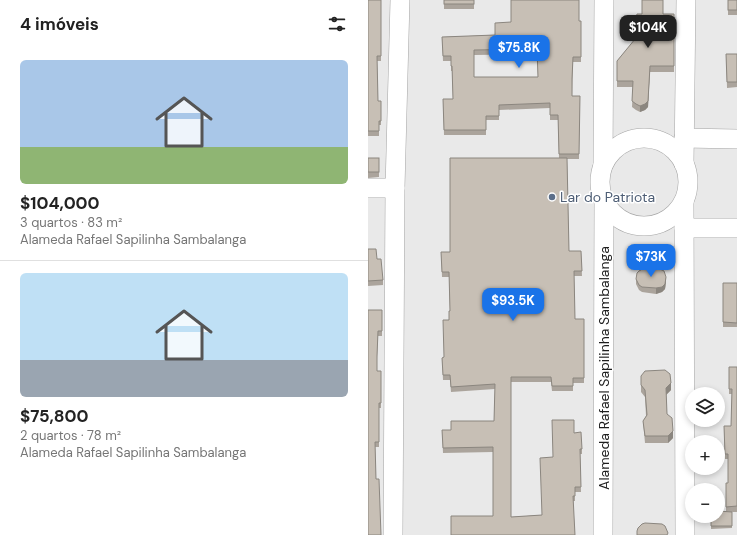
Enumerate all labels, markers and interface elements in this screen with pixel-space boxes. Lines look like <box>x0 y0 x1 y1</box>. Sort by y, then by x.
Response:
text: 4 imóveis <box>20 13 99 35</box>
icon: filters <box>326 13 348 35</box>
pin: $104K <box>620 15 676 49</box>
text: $104K <box>629 19 667 36</box>
pin: $75.8K <box>486 35 552 69</box>
text: $75.8K <box>498 39 540 56</box>
icon: home <box>148 86 220 158</box>
place label: Lar do Patriota <box>560 188 655 206</box>
text: $104,000 <box>20 192 100 214</box>
marker: Lar do Patriota <box>547 192 557 202</box>
text: 3 quartos · 83 m² <box>20 214 122 231</box>
text: Alameda Rafael Sapilinha Sambalanga <box>20 231 246 248</box>
pin: $73K <box>627 244 675 278</box>
street label: Alameda Rafael Sapilinha Sambalanga <box>595 246 613 490</box>
text: $73K <box>635 248 667 265</box>
pin: $93.5K <box>480 288 546 322</box>
text: $93.5K <box>491 292 535 309</box>
icon: home <box>148 299 220 371</box>
map controls <box>685 387 725 523</box>
button: layers <box>685 387 725 427</box>
text: $75,800 <box>20 405 88 427</box>
text: 2 quartos · 78 m² <box>20 427 121 444</box>
button: + <box>685 435 725 475</box>
text: Alameda Rafael Sapilinha Sambalanga <box>20 444 246 461</box>
button: − <box>685 483 725 523</box>

